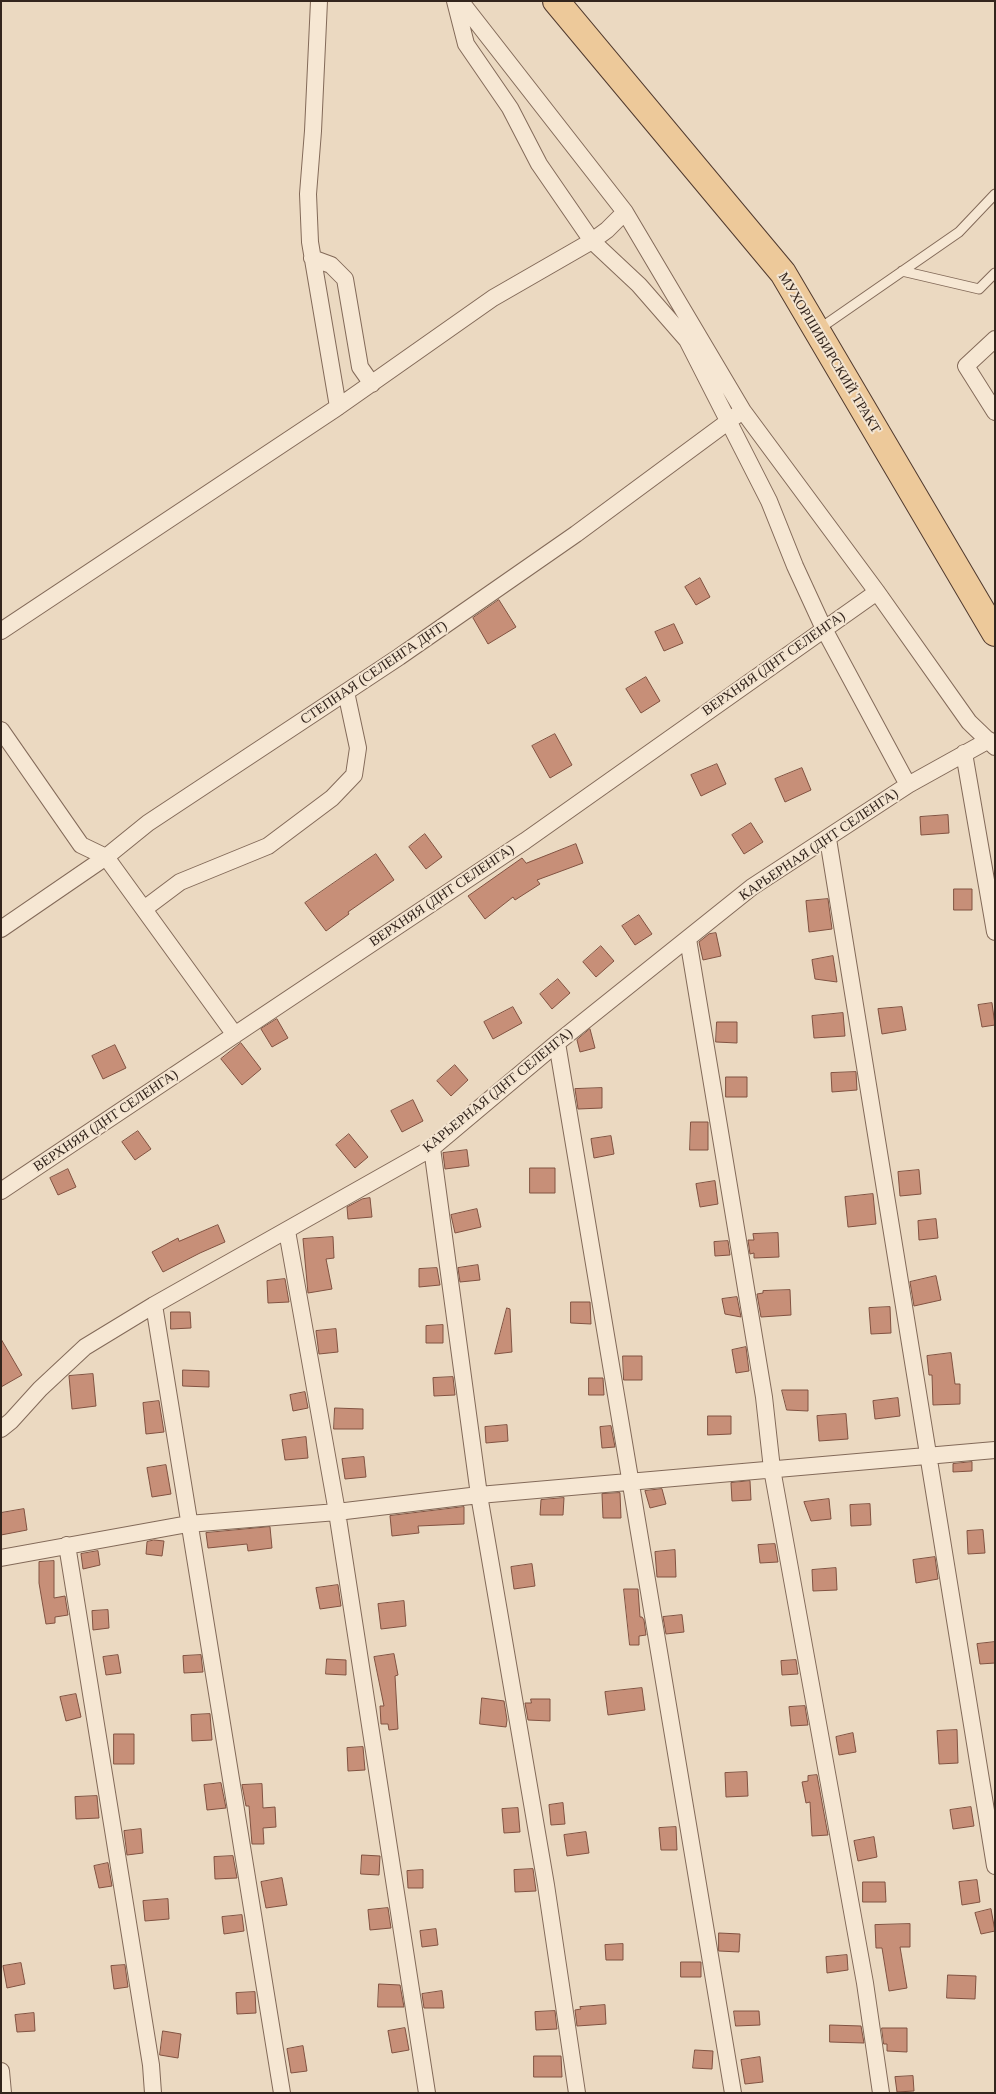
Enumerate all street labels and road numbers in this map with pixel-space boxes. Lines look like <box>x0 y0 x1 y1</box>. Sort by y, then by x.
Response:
street label: МУХОРШИБИРСКИЙ ТРАКТ <box>774 269 884 437</box>
street label: ВЕРХНЯЯ (ДНТ СЕЛЕНГА) <box>699 608 849 720</box>
street label: СТЕПНАЯ (СЕЛЕНГА ДНТ) <box>298 618 450 728</box>
street label: КАРЬЕРНАЯ (ДНТ СЕЛЕНГА) <box>736 785 902 905</box>
street label: ВЕРХНЯЯ (ДНТ СЕЛЕНГА) <box>367 841 517 951</box>
street label: КАРЬЕРНАЯ (ДНТ СЕЛЕНГА) <box>420 1025 576 1157</box>
street label: ВЕРХНЯЯ (ДНТ СЕЛЕНГА) <box>31 1066 181 1176</box>

